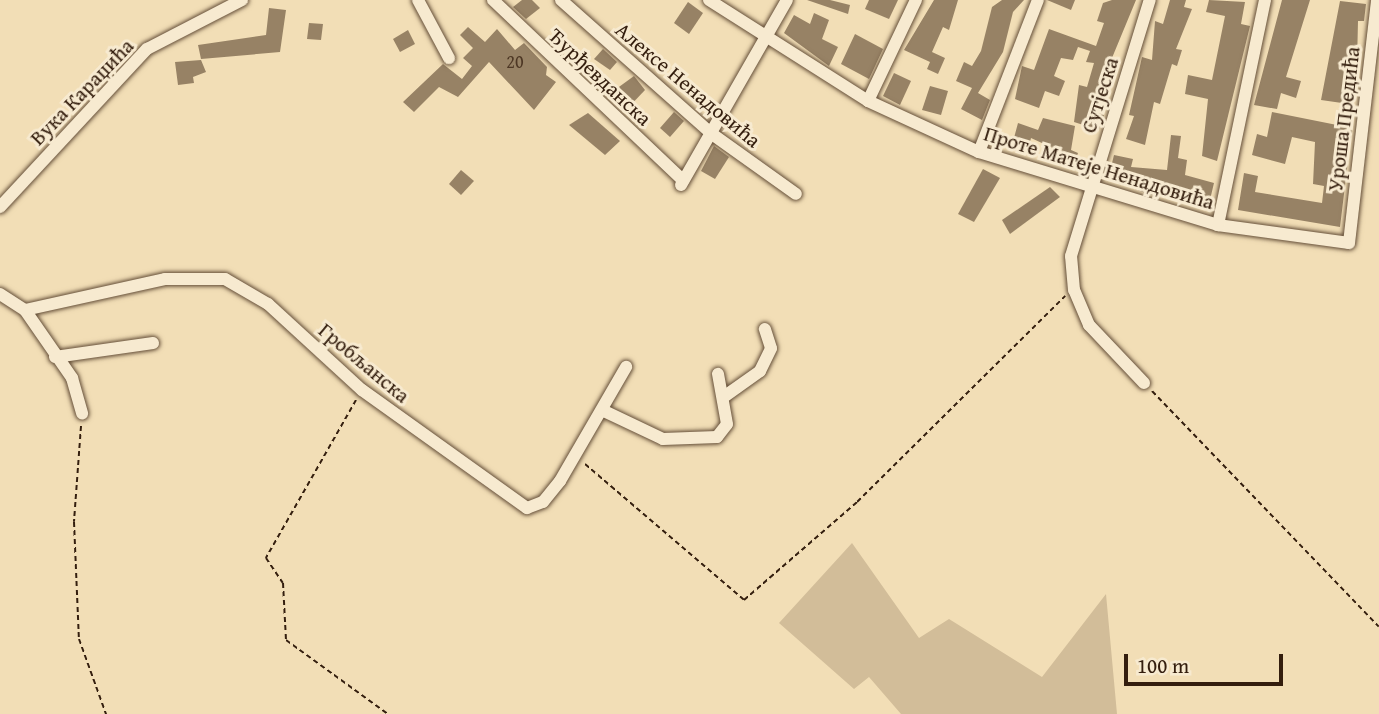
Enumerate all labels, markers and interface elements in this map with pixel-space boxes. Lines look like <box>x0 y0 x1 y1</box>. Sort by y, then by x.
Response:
street label: Алексе Ненадовића <box>610 17 766 153</box>
street label: Ђурђевданска <box>543 23 657 131</box>
street label: Вука Караџића <box>25 33 139 151</box>
street label: Уроша Предића <box>1323 45 1365 193</box>
house number: 20 <box>506 51 524 73</box>
street label: Сутјеска <box>1076 54 1124 136</box>
street label: Проте Матеје Ненадовића <box>981 121 1217 215</box>
street label: Гробљанска <box>313 318 415 408</box>
scale bar <box>1127 640 1286 684</box>
text: 100 m <box>1137 650 1189 681</box>

